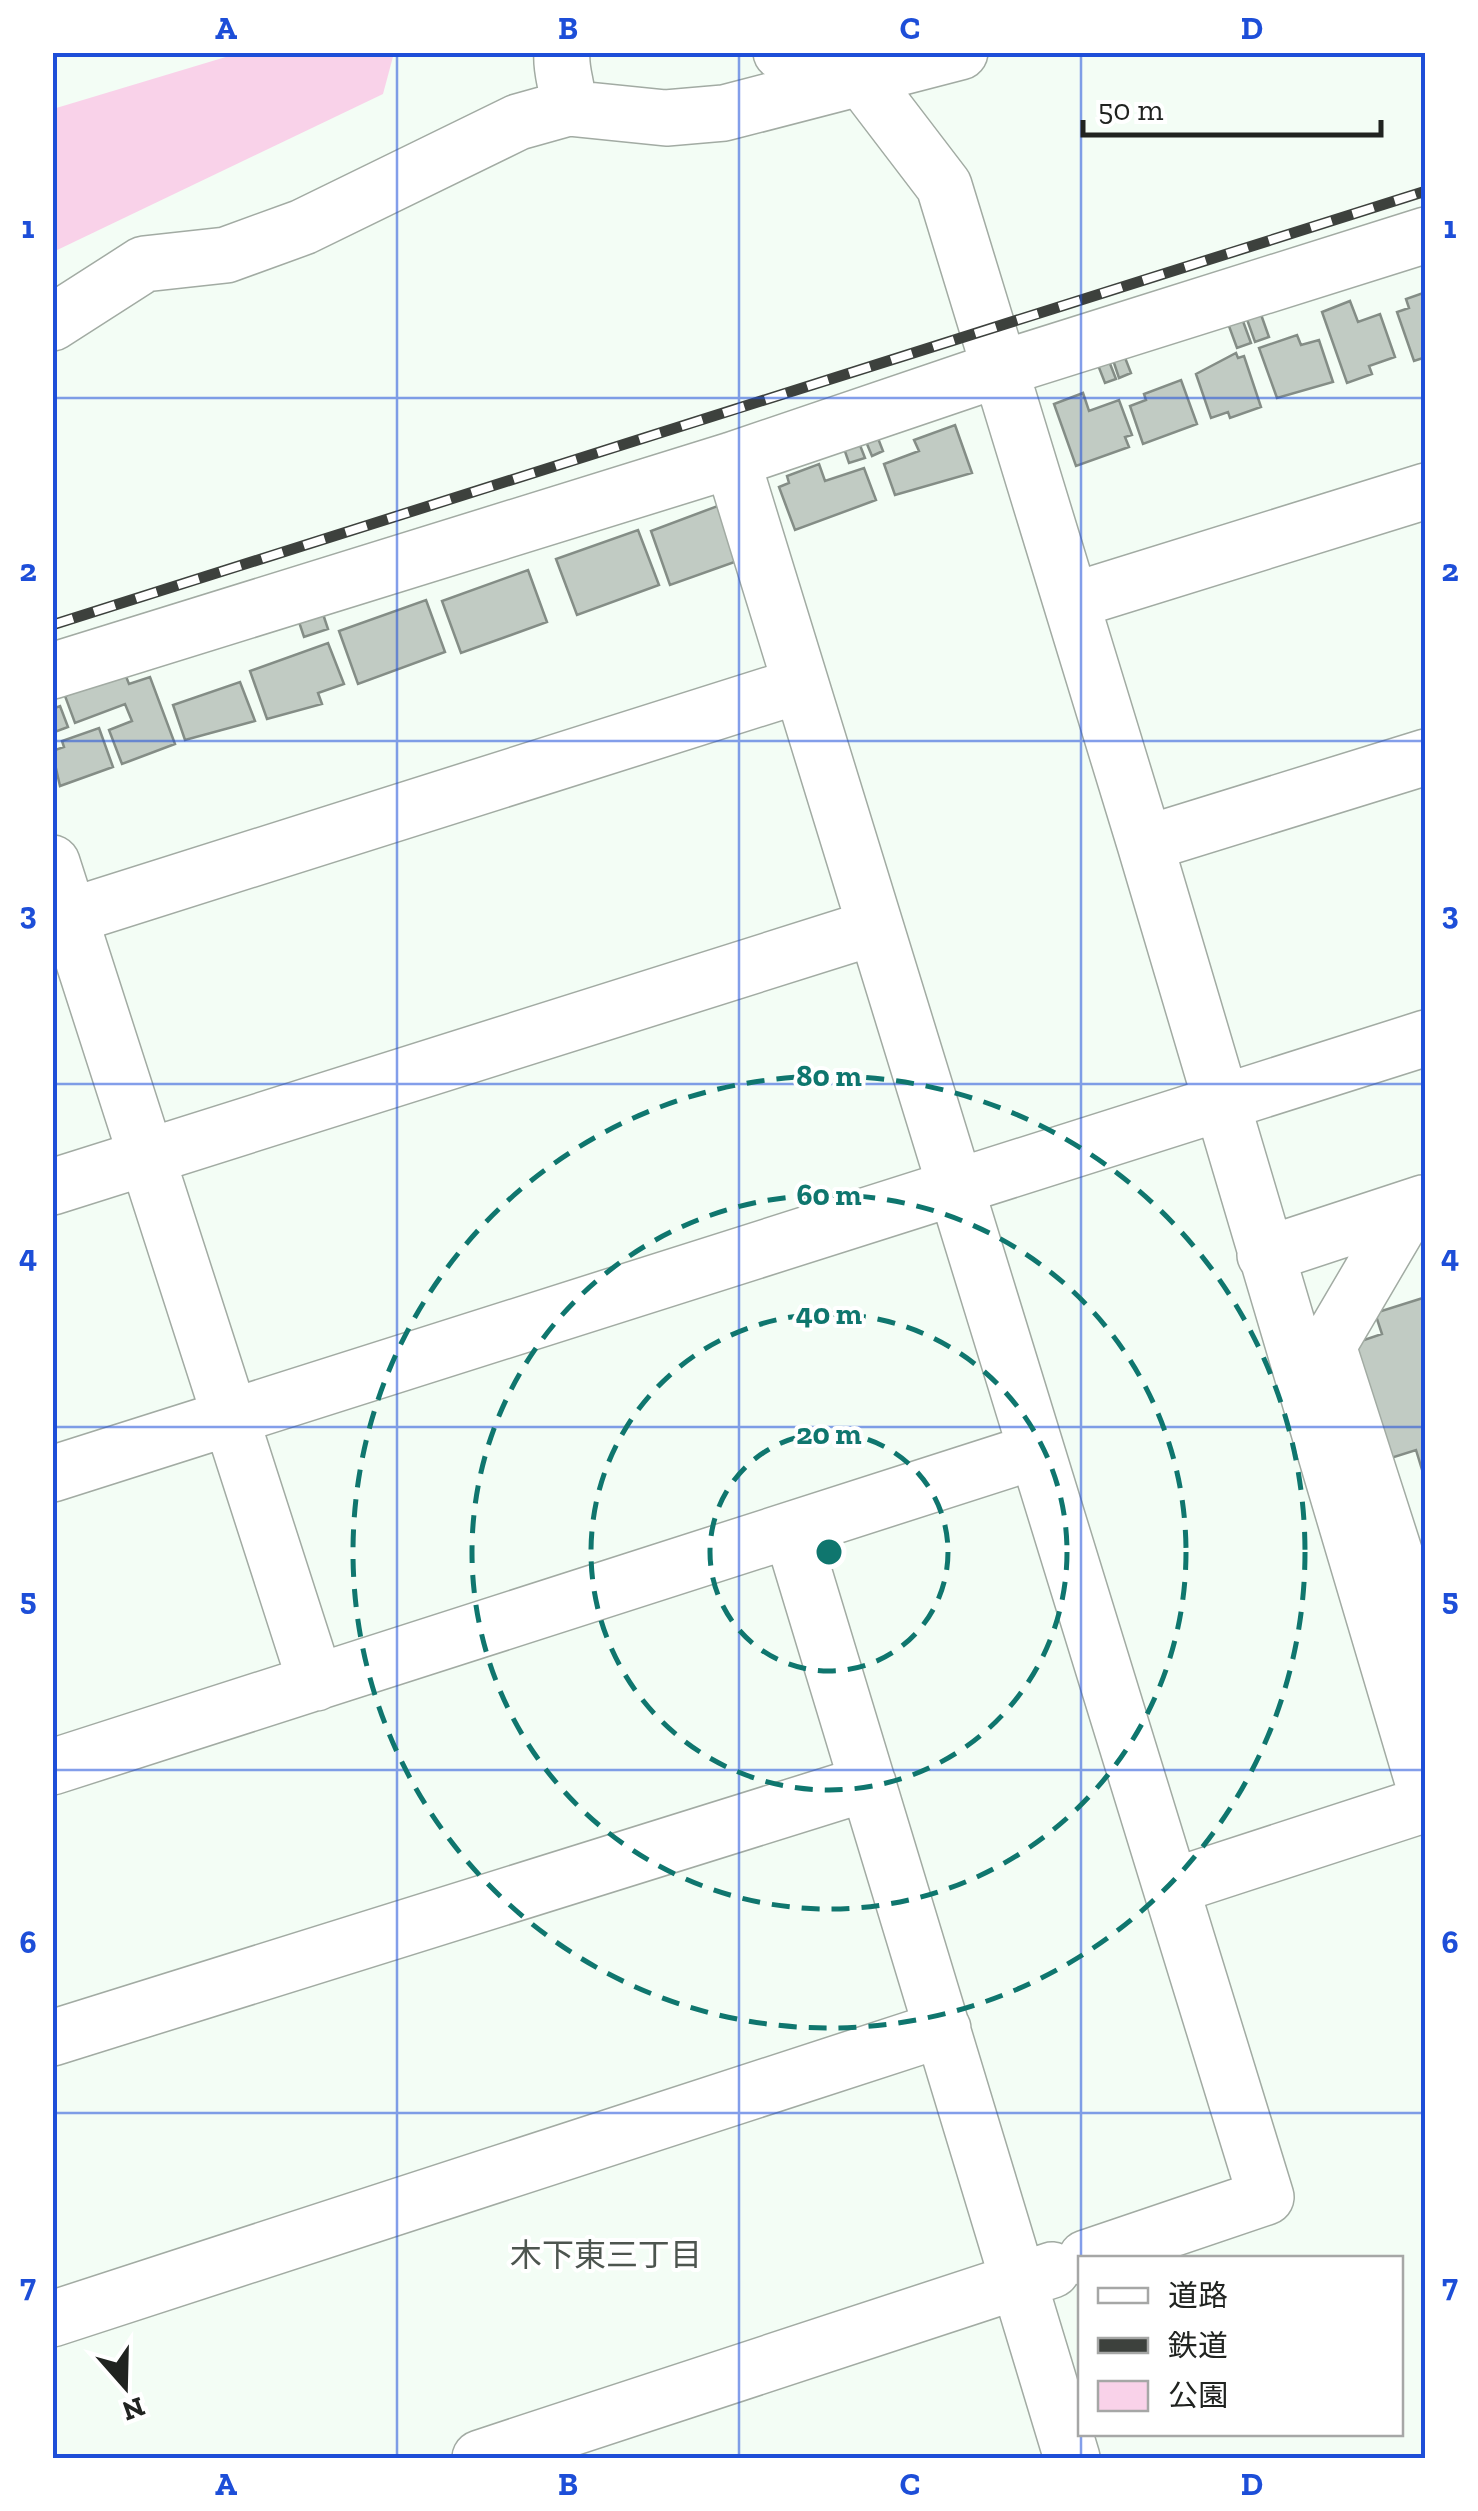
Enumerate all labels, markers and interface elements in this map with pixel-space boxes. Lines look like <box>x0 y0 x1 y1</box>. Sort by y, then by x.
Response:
text: A <box>215 9 237 47</box>
text: B <box>558 9 578 47</box>
text: C <box>900 9 920 47</box>
text: D <box>1241 9 1263 47</box>
scale bar <box>1083 75 1380 137</box>
text: 50 m <box>1098 92 1163 128</box>
text: 1 <box>22 208 35 246</box>
text: 1 <box>1444 208 1457 246</box>
text: 2 <box>19 551 37 589</box>
text: 2 <box>1441 551 1459 589</box>
text: 3 <box>19 894 37 932</box>
text: 3 <box>1441 894 1459 932</box>
text: 80 m <box>796 1058 862 1094</box>
text: 60 m <box>796 1177 862 1213</box>
text: 4 <box>19 1237 37 1275</box>
text: 4 <box>1441 1237 1459 1275</box>
text: 40 m <box>796 1296 862 1332</box>
text: 20 m <box>796 1416 862 1452</box>
centre of rings <box>811 1534 847 1570</box>
text: 5 <box>20 1580 36 1618</box>
text: 5 <box>1442 1580 1458 1618</box>
text: 6 <box>19 1923 37 1961</box>
text: 6 <box>1441 1923 1459 1961</box>
district label: 木下東三丁目 <box>510 2236 702 2274</box>
legend <box>1078 2256 1403 2436</box>
text: 7 <box>20 2266 36 2304</box>
text: 7 <box>1442 2266 1458 2304</box>
text: 道路 <box>1168 2278 1228 2314</box>
text: 鉄道 <box>1168 2328 1228 2364</box>
north arrow <box>75 2336 175 2436</box>
text: 公園 <box>1168 2378 1228 2414</box>
text: N <box>118 2390 149 2428</box>
text: A <box>215 2465 237 2503</box>
text: B <box>558 2465 578 2503</box>
text: C <box>900 2465 920 2503</box>
text: D <box>1241 2465 1263 2503</box>

